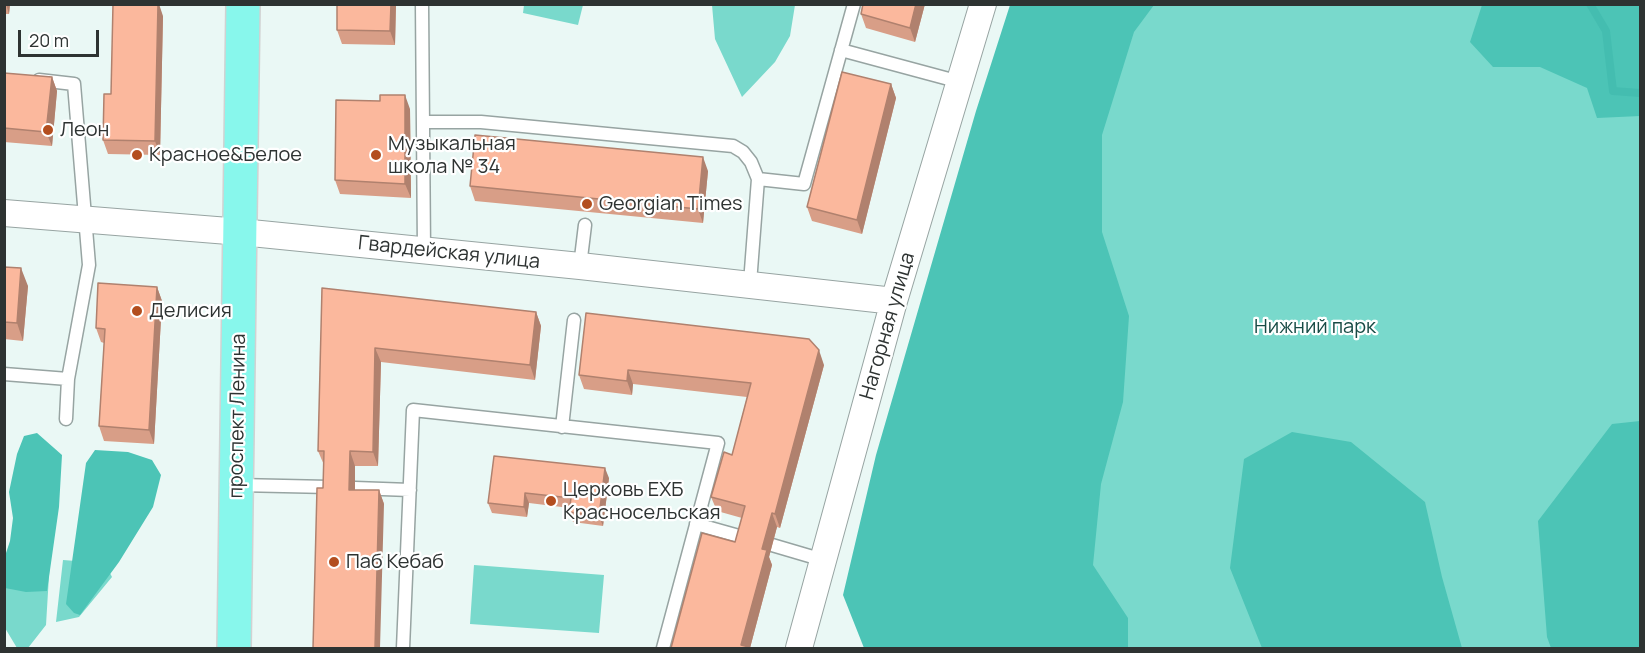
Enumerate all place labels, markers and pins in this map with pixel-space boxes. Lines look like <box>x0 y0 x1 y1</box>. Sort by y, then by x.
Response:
place label: Леон <box>60 118 109 142</box>
marker: Леон <box>41 123 55 137</box>
place label: Музыкальная школа № 34 <box>388 132 516 179</box>
place label: Красное&Белое <box>149 143 302 167</box>
marker: Красное&Белое <box>130 148 144 162</box>
marker: Музыкальная школа № 34 <box>369 148 383 162</box>
place label: Georgian Times <box>599 192 743 216</box>
marker: Georgian Times <box>580 197 594 211</box>
place label: Делисия <box>149 299 232 323</box>
marker: Делисия <box>130 304 144 318</box>
place label: Церковь ЕХБ Красносельская <box>563 478 721 525</box>
marker: Церковь ЕХБ Красносельская <box>544 494 558 508</box>
place label: Паб Кебаб <box>346 550 444 574</box>
marker: Паб Кебаб <box>327 555 341 569</box>

